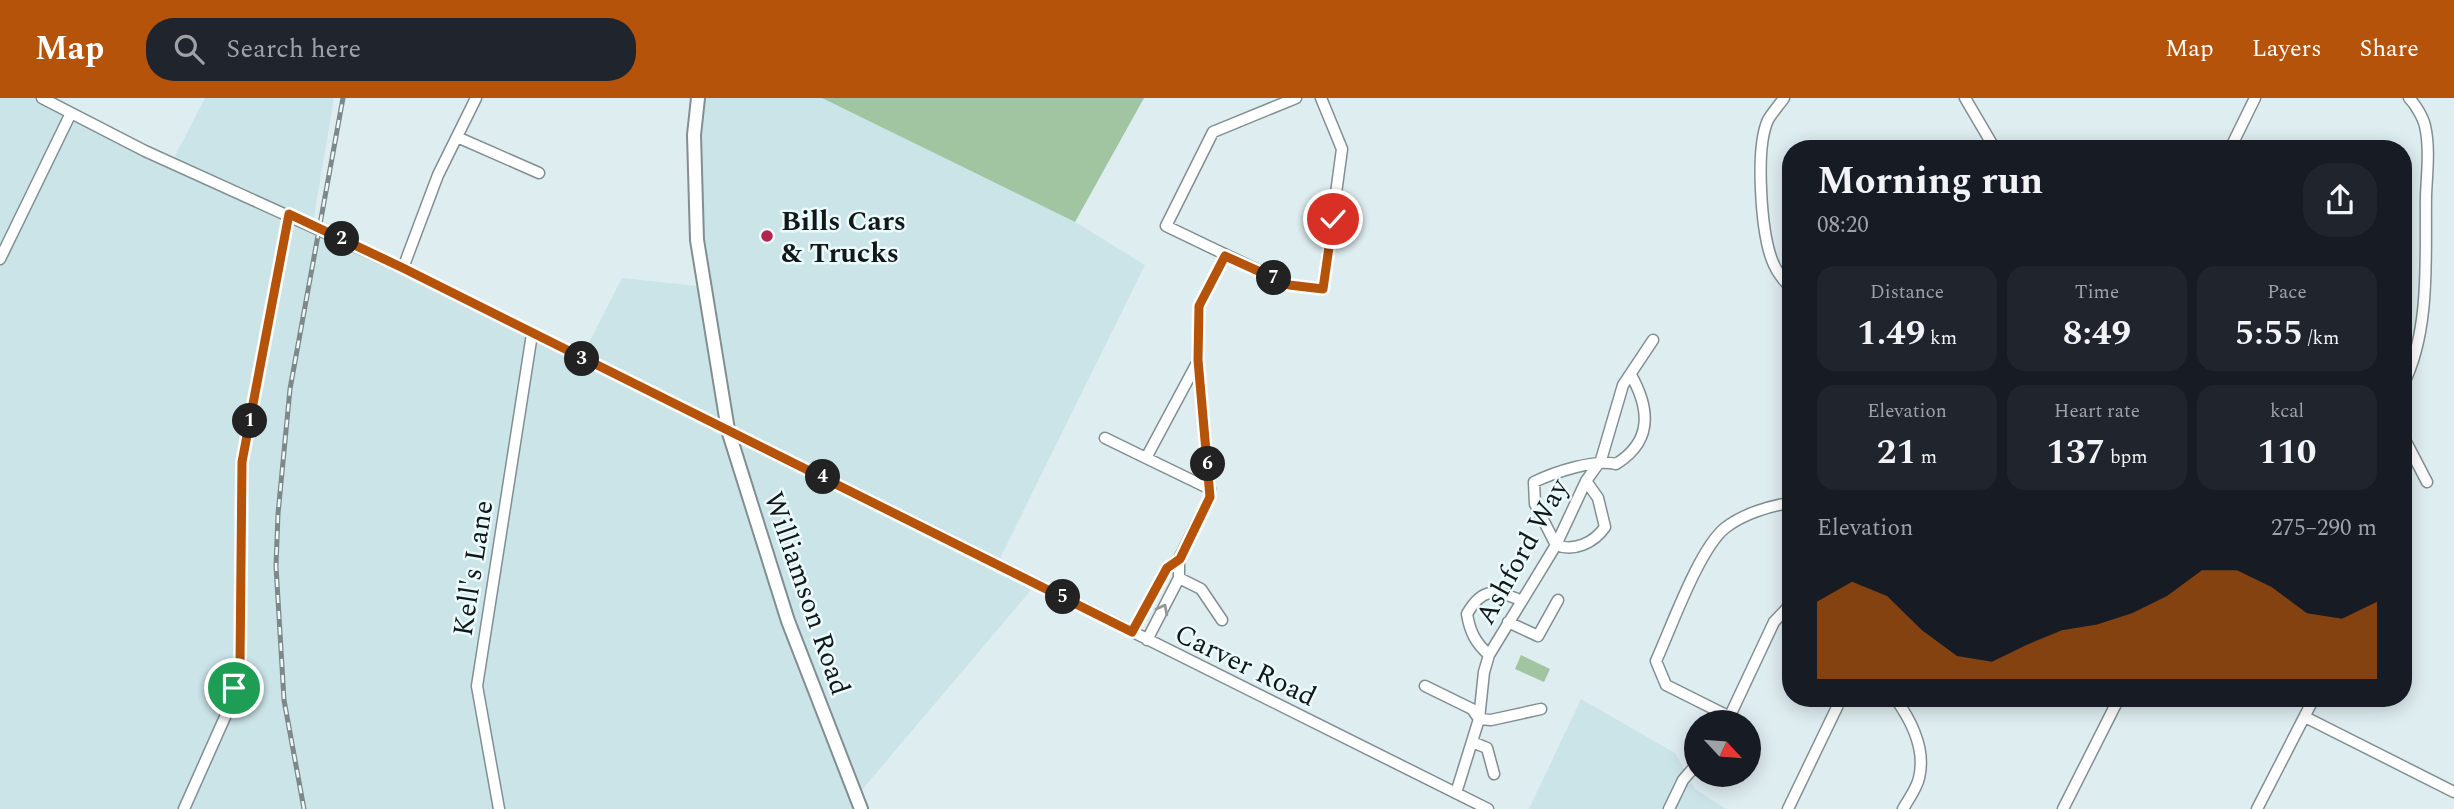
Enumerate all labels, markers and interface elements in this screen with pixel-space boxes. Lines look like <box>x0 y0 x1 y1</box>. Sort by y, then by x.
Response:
search box <box>146 18 636 81</box>
text: Map <box>35 24 104 74</box>
text: Search here <box>226 29 361 69</box>
icon: search <box>170 30 208 68</box>
text: Map <box>2165 31 2214 67</box>
text: Layers <box>2252 31 2322 67</box>
text: Share <box>2360 31 2419 67</box>
text: Morning run <box>1817 153 2043 211</box>
button: share <box>2303 163 2377 237</box>
pin <box>1303 189 1363 249</box>
place label: Bills Cars & Trucks <box>781 200 906 275</box>
icon: check <box>1314 200 1352 238</box>
text: 08:20 <box>1817 208 1869 243</box>
pin: 2 <box>324 222 360 256</box>
text: 2 <box>336 224 347 253</box>
marker: Bills Cars & Trucks <box>759 228 775 244</box>
pin: 7 <box>1256 260 1292 296</box>
text: 7 <box>1268 263 1279 292</box>
text: Distance <box>1870 278 1944 307</box>
text: Time <box>2075 278 2119 307</box>
text: Pace <box>2267 278 2307 307</box>
text: 1.49 <box>1857 307 1925 360</box>
text: 8:49 <box>2063 307 2131 360</box>
text: 5:55 <box>2235 307 2303 360</box>
text: km <box>1925 324 1957 353</box>
text: /km <box>2303 324 2339 353</box>
pin: 3 <box>564 342 600 376</box>
text: 3 <box>576 344 587 373</box>
text: Elevation <box>1867 397 1947 426</box>
text: Heart rate <box>2054 397 2140 426</box>
text: kcal <box>2270 397 2304 426</box>
pin: 1 <box>232 404 268 438</box>
text: 1 <box>244 406 255 435</box>
text: 21 <box>1877 426 1916 479</box>
text: 137 <box>2046 426 2105 479</box>
text: 110 <box>2258 426 2316 479</box>
text: m <box>1916 443 1937 472</box>
text: bpm <box>2105 443 2148 472</box>
pin: 6 <box>1190 446 1226 482</box>
text: 6 <box>1202 449 1213 478</box>
pin: 4 <box>806 460 840 494</box>
text: 4 <box>817 462 828 491</box>
street label: Ashford Way <box>1464 469 1581 633</box>
street label: Williamson Road <box>752 486 862 701</box>
street label: Kell's Lane <box>442 497 505 639</box>
text: Elevation <box>1817 511 1913 546</box>
text: 275–290 m <box>2271 511 2377 546</box>
pin: 5 <box>1046 580 1080 614</box>
text: 5 <box>1057 582 1068 611</box>
one-way arrow <box>1155 604 1169 616</box>
street label: Carver Road <box>1167 612 1324 718</box>
pin <box>204 658 264 718</box>
icon: arrive <box>215 669 253 707</box>
north arrow <box>1684 710 1760 788</box>
map controls <box>1684 710 1761 787</box>

